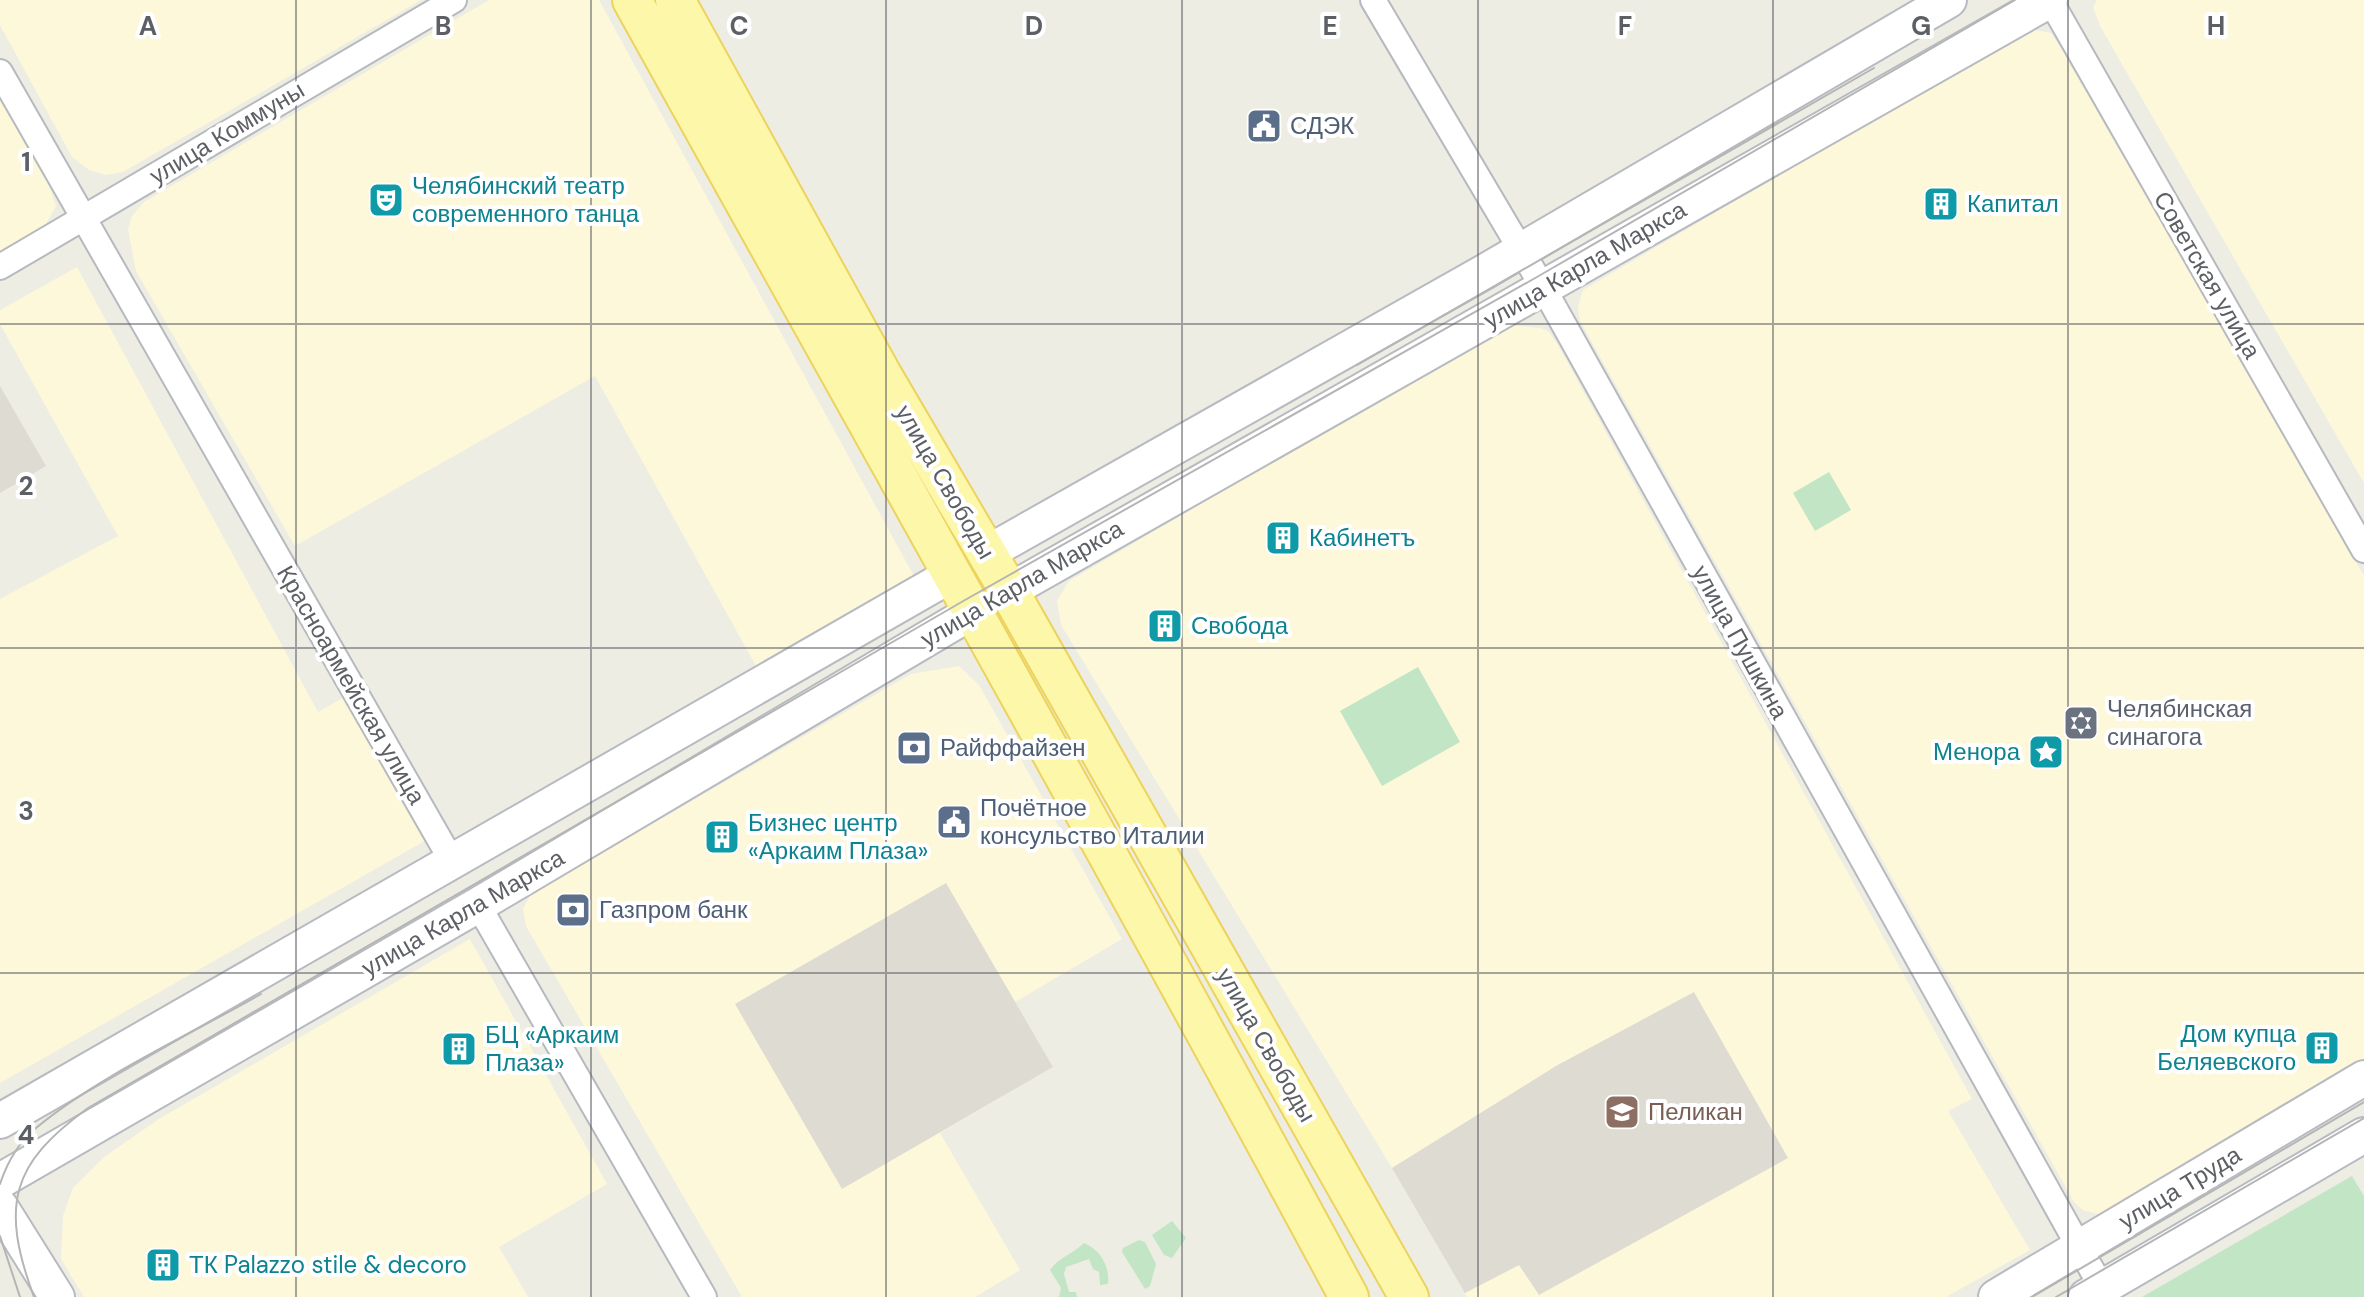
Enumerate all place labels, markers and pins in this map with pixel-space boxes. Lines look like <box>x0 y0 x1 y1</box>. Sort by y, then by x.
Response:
public building icon: СДЭК <box>1245 107 1283 145</box>
place label: СДЭК <box>1290 110 1354 141</box>
place label: Челябинский театр современного танца <box>412 170 640 229</box>
theatre icon: Челябинский театр современного танца <box>367 181 405 219</box>
building icon: Капитал <box>1922 185 1960 223</box>
place label: Капитал <box>1967 188 2059 219</box>
building icon: Кабинетъ <box>1264 519 1302 557</box>
place label: Кабинетъ <box>1309 522 1415 553</box>
building icon: Свобода <box>1146 607 1184 645</box>
place label: Свобода <box>1191 610 1289 641</box>
place label: Челябинская синагога <box>2107 693 2252 752</box>
synagogue icon: Челябинская синагога <box>2062 704 2100 742</box>
bank icon: Райффайзен <box>895 729 933 767</box>
place label: Райффайзен <box>940 732 1086 763</box>
place icon: Менора <box>2027 733 2065 771</box>
place label: Менора <box>1933 736 2021 767</box>
place label: Почётное консульство Италии <box>980 792 1205 851</box>
public building icon: Почётное консульство Италии <box>935 803 973 841</box>
place label: Бизнес центр «Аркаим Плаза» <box>748 807 928 866</box>
building icon: Бизнес центр «Аркаим Плаза» <box>703 818 741 856</box>
bank icon: Газпром банк <box>554 891 592 929</box>
place label: Газпром банк <box>599 894 748 925</box>
place label: Дом купца Беляевского <box>2157 1018 2297 1077</box>
place label: БЦ «Аркаим Плаза» <box>485 1019 619 1078</box>
building icon: Дом купца Беляевского <box>2303 1029 2341 1067</box>
building icon: БЦ «Аркаим Плаза» <box>440 1030 478 1068</box>
school or university icon: Пеликан <box>1603 1093 1641 1131</box>
place label: Пеликан <box>1648 1096 1743 1127</box>
building icon: ТК Palazzo stile & decoro <box>144 1246 182 1284</box>
place label: ТК Palazzo stile & decoro <box>189 1249 467 1280</box>

